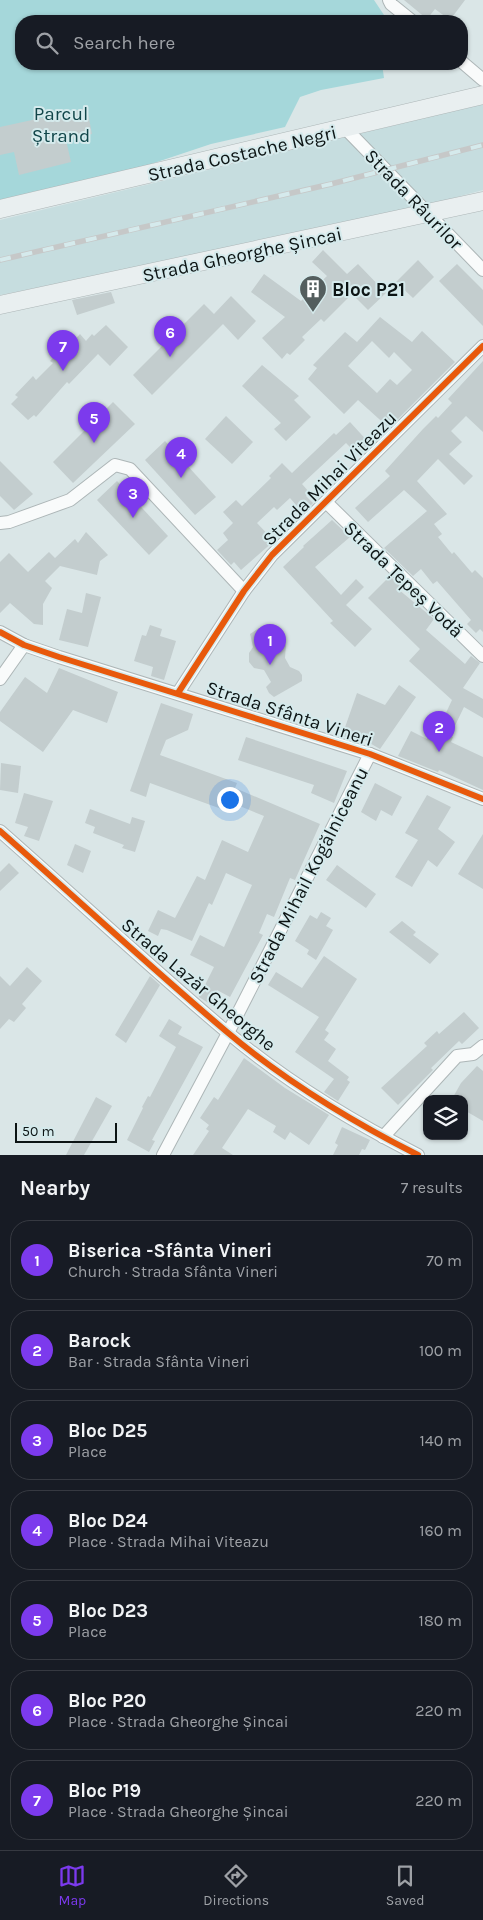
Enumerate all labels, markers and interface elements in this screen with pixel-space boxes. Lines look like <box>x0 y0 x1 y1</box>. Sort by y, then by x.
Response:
search box <box>15 15 468 70</box>
icon: search <box>33 29 61 57</box>
text: Search here <box>73 32 175 54</box>
park label: Parcul Ștrand <box>32 103 90 147</box>
street label: Strada Costache Negri <box>146 122 339 186</box>
street label: Strada Râurilor <box>360 145 467 255</box>
street label: Strada Gheorghe Șincai <box>140 223 344 287</box>
building icon: Bloc P21 <box>298 274 328 313</box>
place label: Bloc P21 <box>332 279 405 301</box>
pin: 6 <box>154 316 186 357</box>
pin: 7 <box>47 330 79 371</box>
pin: 5 <box>78 402 110 443</box>
street label: Strada Mihai Viteazu <box>258 407 401 550</box>
pin: 4 <box>165 437 197 478</box>
pin: 3 <box>117 477 149 518</box>
street label: Strada Țepeș Vodă <box>339 517 468 642</box>
pin: 1 <box>254 624 286 665</box>
street label: Strada Sfânta Vineri <box>203 677 376 751</box>
pin: 2 <box>423 711 455 752</box>
street label: Strada Mihail Kogălniceanu <box>245 764 373 987</box>
your location <box>217 787 243 813</box>
street label: Strada Lazăr Gheorghe <box>117 914 280 1056</box>
map controls <box>423 1095 468 1140</box>
button: layers <box>423 1095 468 1140</box>
scale bar <box>15 1120 118 1143</box>
text: 50 m <box>22 1123 55 1140</box>
text: Nearby <box>20 1176 90 1200</box>
text: 7 results <box>401 1178 463 1197</box>
text: Biserica -Sfânta Vineri <box>68 1240 272 1262</box>
text: 1 <box>34 1251 40 1270</box>
text: 70 m <box>426 1251 462 1270</box>
text: Church · Strada Sfânta Vineri <box>68 1262 278 1281</box>
text: Barock <box>68 1330 131 1352</box>
text: 2 <box>32 1341 42 1360</box>
text: 100 m <box>419 1341 462 1360</box>
text: Bar · Strada Sfânta Vineri <box>68 1352 250 1371</box>
text: Bloc D25 <box>68 1420 147 1442</box>
text: 3 <box>32 1431 42 1450</box>
text: 140 m <box>420 1431 462 1450</box>
text: Place <box>68 1442 107 1461</box>
text: Bloc D24 <box>68 1510 148 1532</box>
text: 4 <box>32 1521 42 1540</box>
text: 160 m <box>419 1521 462 1540</box>
text: Place · Strada Mihai Viteazu <box>68 1532 269 1551</box>
text: Bloc D23 <box>68 1600 148 1622</box>
text: 5 <box>32 1611 42 1630</box>
text: 180 m <box>419 1611 462 1630</box>
text: Place <box>68 1622 107 1641</box>
text: Bloc P20 <box>68 1690 146 1712</box>
text: 6 <box>32 1701 42 1720</box>
text: 220 m <box>415 1701 462 1720</box>
text: Place · Strada Gheorghe Șincai <box>68 1712 289 1731</box>
text: Bloc P19 <box>68 1780 141 1802</box>
text: 7 <box>33 1791 41 1810</box>
text: 220 m <box>415 1791 462 1810</box>
text: Place · Strada Gheorghe Șincai <box>68 1802 289 1821</box>
tab: Map <box>58 1862 86 1909</box>
tab: Directions <box>203 1862 269 1909</box>
tab: Saved <box>386 1862 425 1909</box>

